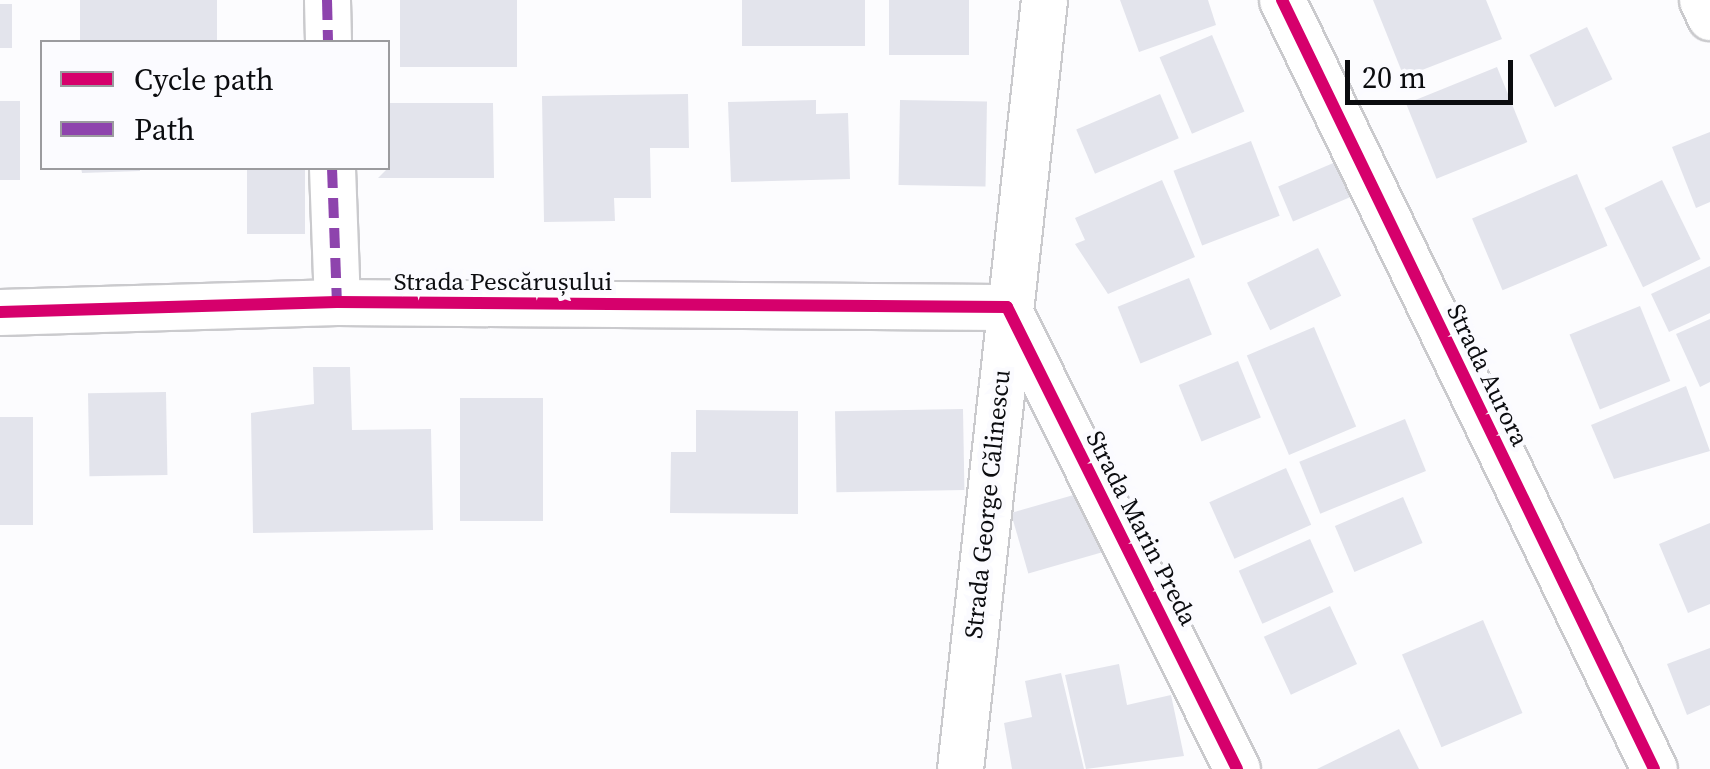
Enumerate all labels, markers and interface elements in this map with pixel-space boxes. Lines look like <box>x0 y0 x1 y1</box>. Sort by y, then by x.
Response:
legend <box>40 40 390 170</box>
scale bar <box>1350 40 1518 102</box>
text: 20 m <box>1362 57 1426 98</box>
text: Cycle path <box>134 59 274 100</box>
text: Path <box>134 109 195 150</box>
street label: Strada Pescărușului <box>394 266 612 296</box>
street label: Strada Aurora <box>1441 299 1535 451</box>
street label: Strada George Călinescu <box>958 368 1016 640</box>
street label: Strada Marin Preda <box>1080 426 1204 630</box>

